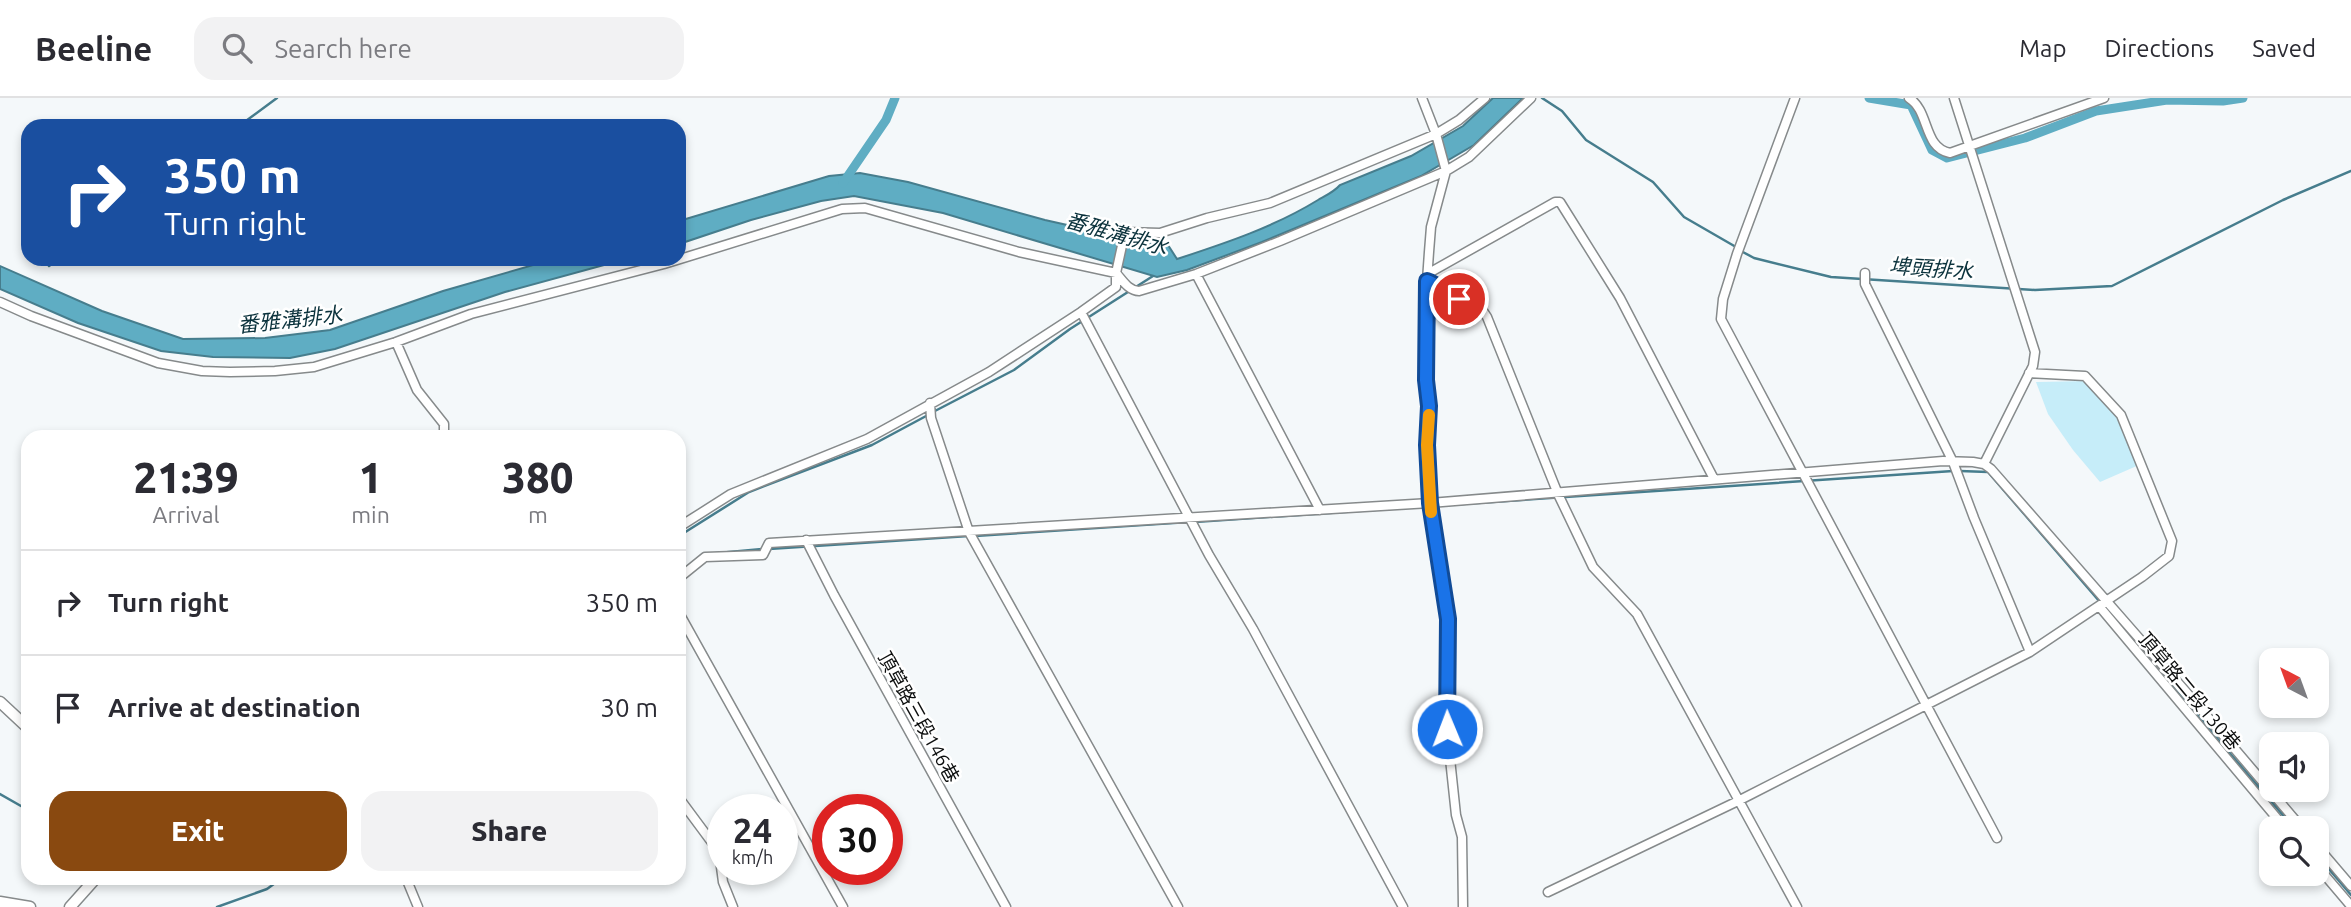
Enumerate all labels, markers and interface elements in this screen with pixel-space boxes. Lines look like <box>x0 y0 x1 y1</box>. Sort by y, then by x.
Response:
search box <box>194 17 684 80</box>
icon: search <box>218 29 256 67</box>
text: Beeline <box>35 30 152 67</box>
text: Search here <box>274 34 412 63</box>
text: Map <box>2019 35 2066 62</box>
text: Directions <box>2104 35 2214 62</box>
text: Saved <box>2252 35 2316 62</box>
icon: right <box>49 147 140 238</box>
text: 350 m <box>164 147 301 202</box>
text: Turn right <box>164 205 306 241</box>
water label: 番雅溝排水 <box>1063 207 1172 259</box>
water label: 埤頭排水 <box>1888 253 1975 283</box>
pin <box>1429 269 1489 329</box>
icon: arrive <box>1440 280 1478 318</box>
water label: 番雅溝排水 <box>237 301 344 336</box>
text: 21:39 <box>134 454 239 501</box>
text: 1 <box>359 454 382 501</box>
text: 380 <box>502 454 573 501</box>
text: Arrival <box>153 502 220 527</box>
text: min <box>351 502 390 527</box>
text: m <box>528 502 548 527</box>
icon: right <box>49 584 87 622</box>
text: Turn right <box>108 588 229 617</box>
text: 350 m <box>586 588 658 617</box>
street label: 頂草路二段130巷 <box>2135 628 2245 754</box>
street label: 頂草路三段146巷 <box>874 648 964 786</box>
north arrow <box>2259 648 2329 718</box>
map controls <box>2259 648 2329 886</box>
icon: arrive <box>49 689 87 727</box>
position arrow <box>1410 692 1484 766</box>
text: Arrive at destination <box>108 693 361 722</box>
text: 30 m <box>600 693 658 722</box>
button: sound <box>2259 732 2329 802</box>
button: Exit <box>49 791 347 871</box>
button: Share <box>361 791 658 871</box>
speed limit sign: 30 <box>812 794 903 885</box>
text: 24 <box>733 810 772 850</box>
button: search <box>2259 816 2329 886</box>
text: km/h <box>732 847 773 867</box>

